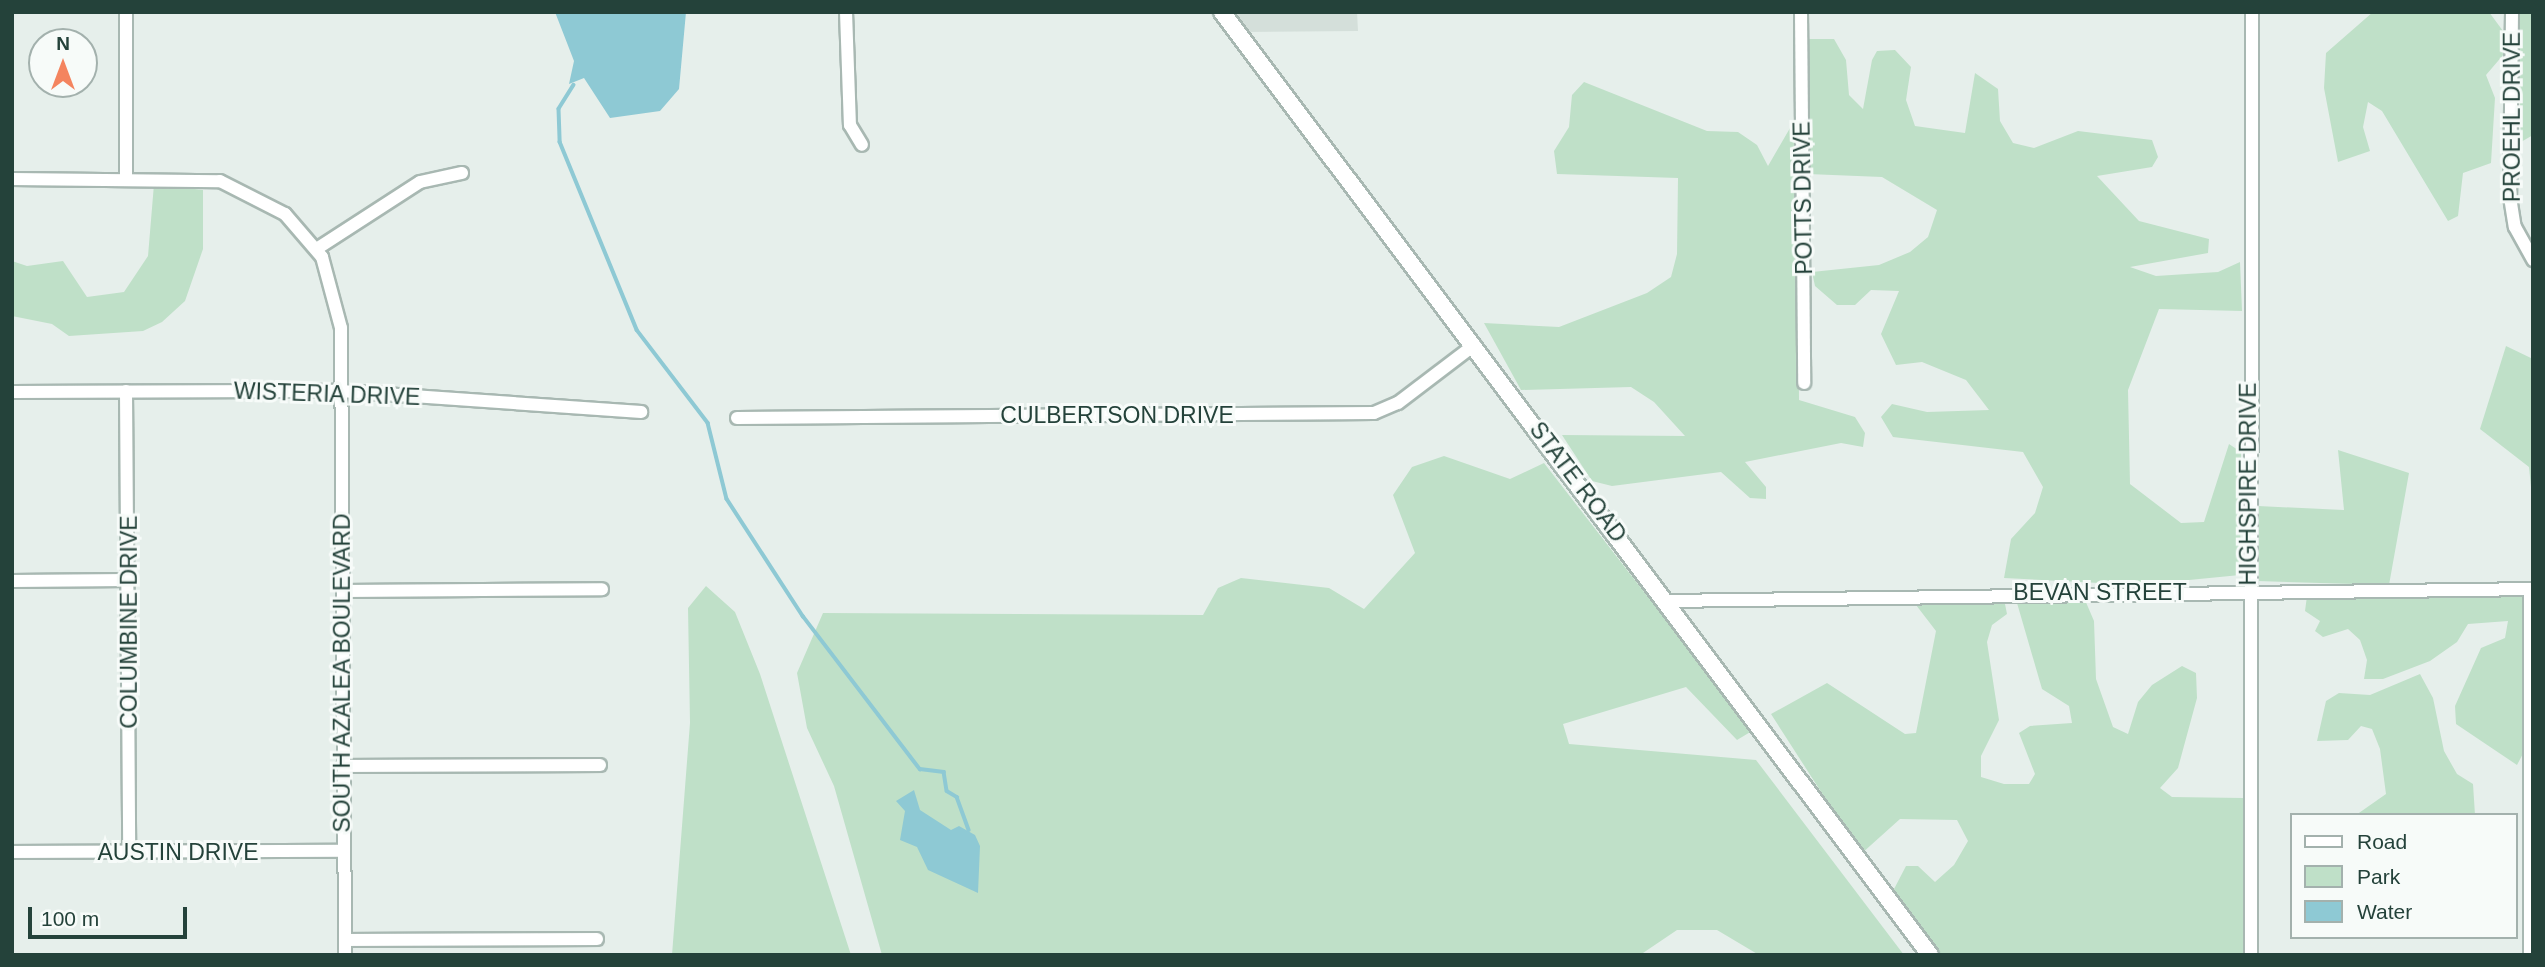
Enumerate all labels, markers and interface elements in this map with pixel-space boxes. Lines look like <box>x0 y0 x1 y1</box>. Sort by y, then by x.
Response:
north arrow <box>28 28 98 98</box>
street label: PROEHL DRIVE <box>2498 31 2526 203</box>
text: N <box>56 33 70 54</box>
street label: POTTS DRIVE <box>1788 121 1818 275</box>
street label: WISTERIA DRIVE <box>233 377 421 411</box>
street label: HIGHSPIRE DRIVE <box>2234 382 2262 586</box>
street label: CULBERTSON DRIVE <box>1000 401 1234 429</box>
street label: STATE ROAD <box>1524 416 1632 548</box>
street label: SOUTH AZALEA BOULEVARD <box>328 512 356 834</box>
street label: COLUMBINE DRIVE <box>115 515 143 729</box>
street label: BEVAN STREET <box>2013 578 2187 606</box>
legend <box>2290 813 2517 939</box>
text: Road <box>2357 830 2407 853</box>
street label: AUSTIN DRIVE <box>97 838 259 866</box>
text: Park <box>2357 865 2400 888</box>
scale bar <box>32 894 191 938</box>
text: Water <box>2357 900 2412 923</box>
text: 100 m <box>41 907 99 930</box>

